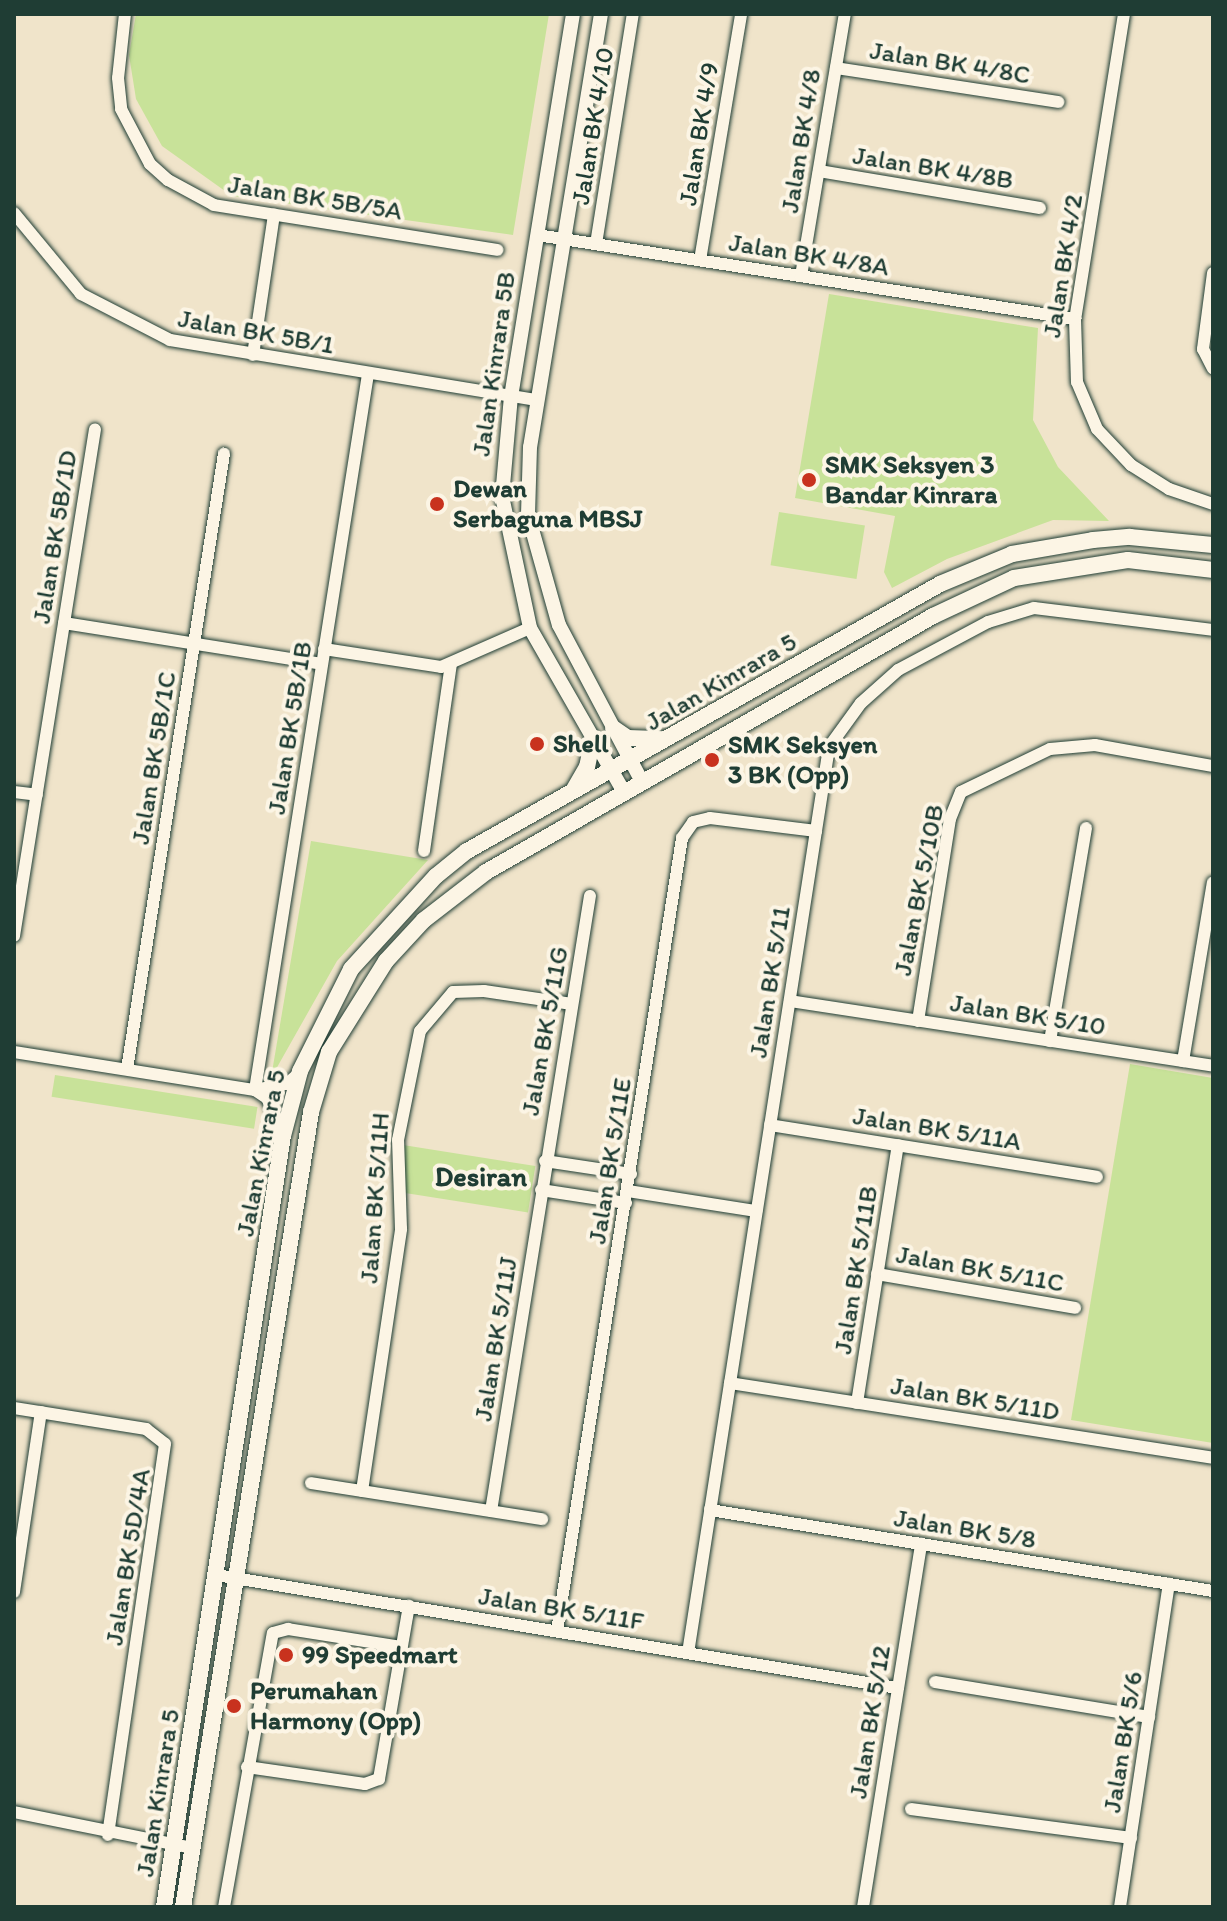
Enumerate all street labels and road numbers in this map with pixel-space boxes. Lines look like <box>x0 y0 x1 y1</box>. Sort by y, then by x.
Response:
street label: Jalan BK 4/8C <box>868 35 1032 91</box>
street label: Jalan BK 4/10 <box>565 45 621 207</box>
street label: Jalan BK 4/9 <box>672 60 726 208</box>
street label: Jalan BK 4/8 <box>774 67 828 215</box>
street label: Jalan BK 4/8B <box>851 140 1015 196</box>
street label: Jalan BK 5B/5A <box>226 169 404 227</box>
street label: Jalan BK 4/2 <box>1036 192 1090 340</box>
street label: Jalan BK 4/8A <box>727 227 891 283</box>
street label: Jalan Kinrara 5B <box>466 270 522 458</box>
street label: Jalan BK 5B/1 <box>176 303 336 361</box>
street label: Jalan BK 5B/1D <box>26 448 84 626</box>
street label: Jalan Kinrara 5 <box>640 626 802 738</box>
street label: Jalan BK 5B/1B <box>261 639 319 817</box>
street label: Jalan BK 5B/1C <box>125 669 183 847</box>
street label: Jalan BK 5/10B <box>887 802 951 978</box>
street label: Jalan BK 5/11 <box>743 904 797 1060</box>
street label: Jalan BK 5/11G <box>515 944 575 1118</box>
street label: Jalan BK 5/10 <box>948 987 1108 1043</box>
street label: Jalan Kinrara 5 <box>230 1067 292 1239</box>
street label: Jalan BK 5/11E <box>581 1076 639 1246</box>
street label: Jalan BK 5/11A <box>851 1100 1023 1158</box>
street label: Jalan BK 5/11H <box>353 1112 397 1284</box>
street label: Jalan BK 5/11B <box>827 1184 885 1356</box>
street label: Jalan BK 5/11C <box>894 1239 1066 1299</box>
street label: Jalan BK 5/11J <box>468 1255 524 1423</box>
street label: Jalan BK 5/11D <box>888 1370 1062 1428</box>
street label: Jalan BK 5D/4A <box>99 1466 157 1648</box>
street label: Jalan BK 5/8 <box>892 1502 1038 1556</box>
street label: Jalan BK 5/11F <box>476 1581 646 1637</box>
street label: Jalan BK 5/12 <box>842 1643 898 1801</box>
street label: Jalan BK 5/6 <box>1096 1669 1150 1815</box>
street label: Jalan Kinrara 5 <box>129 1707 187 1879</box>

